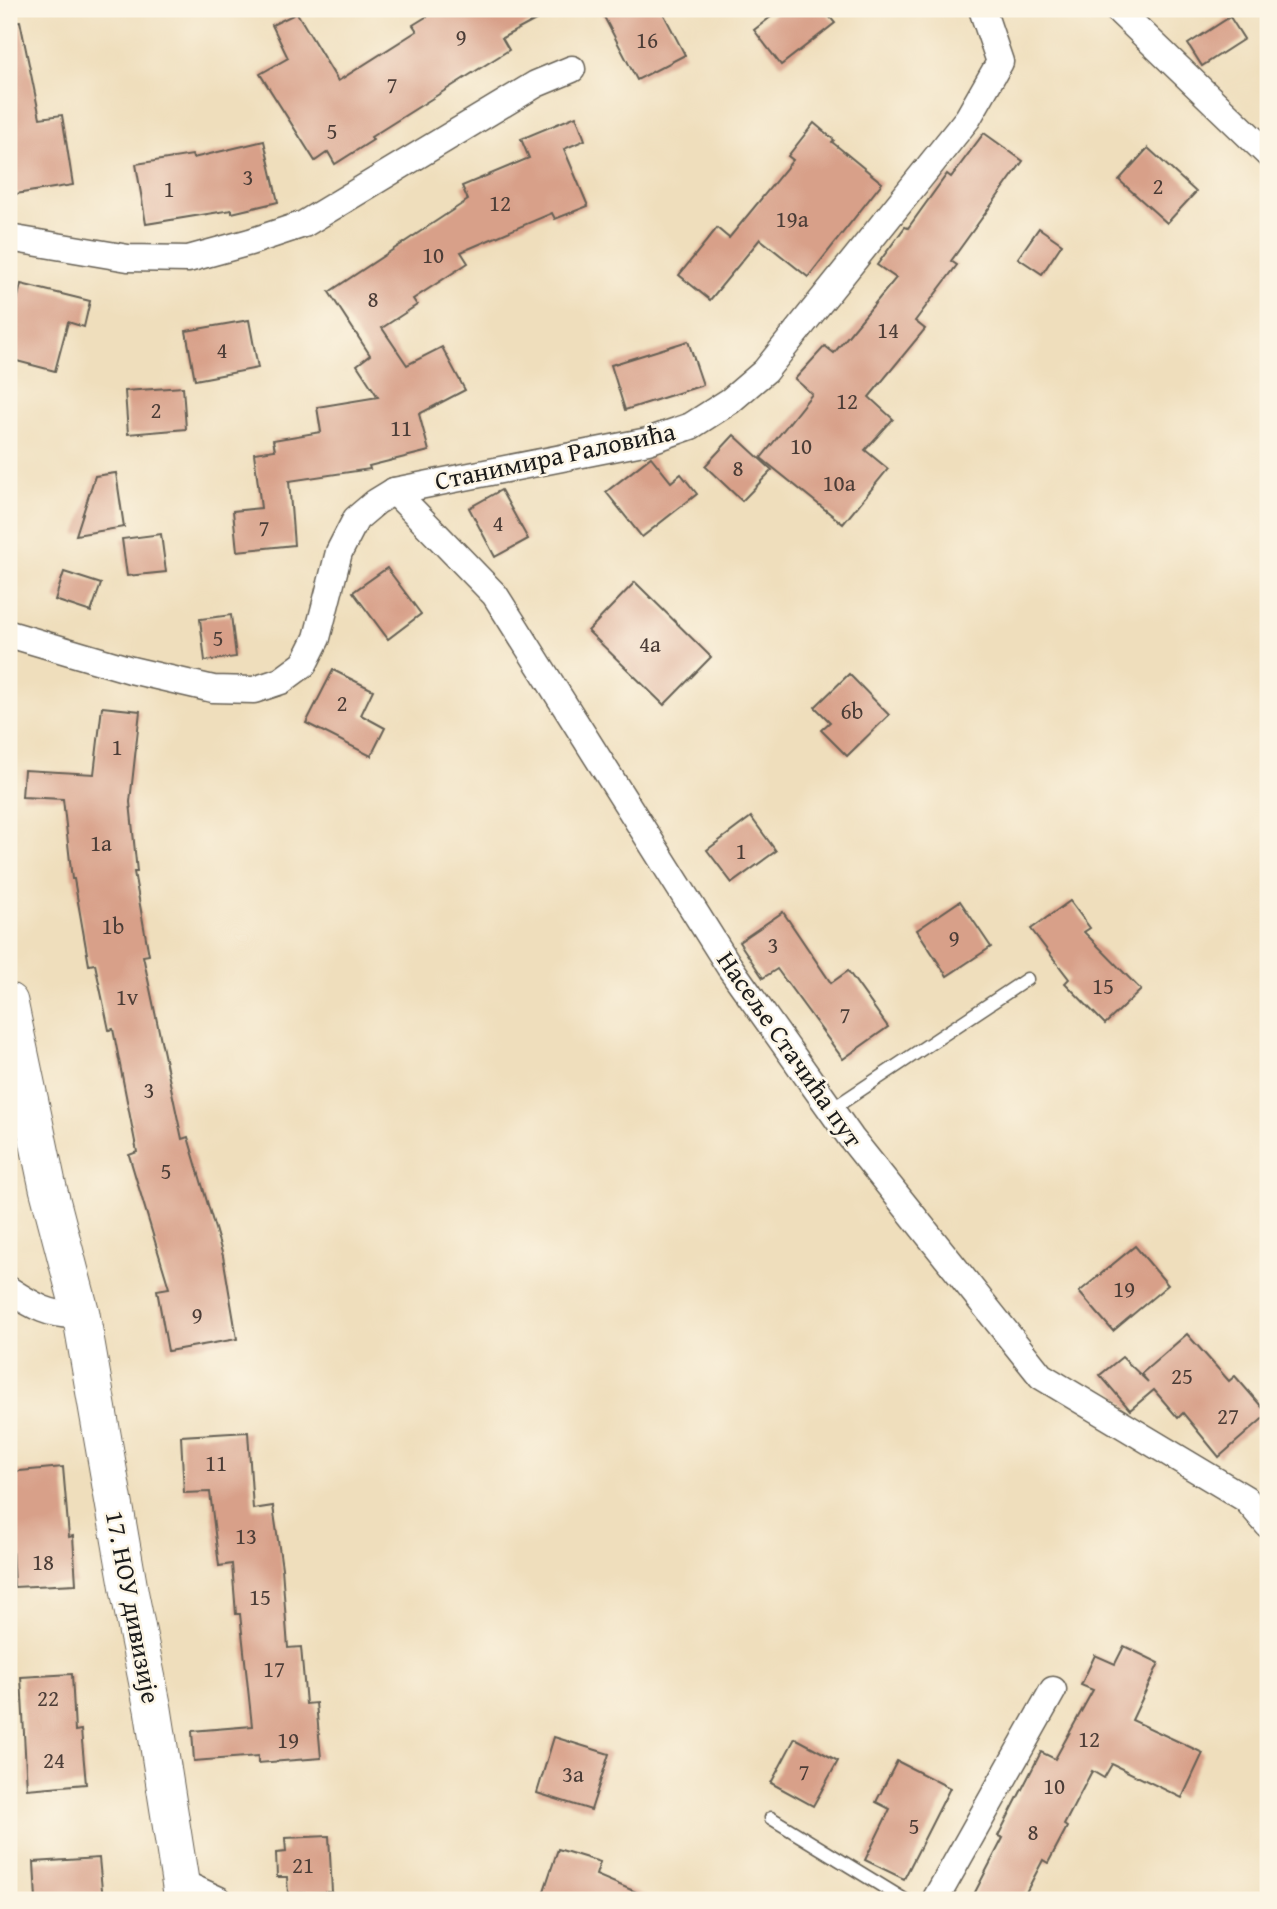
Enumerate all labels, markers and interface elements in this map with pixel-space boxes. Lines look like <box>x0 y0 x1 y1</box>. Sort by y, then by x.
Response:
house number: 9 <box>455 20 467 53</box>
house number: 16 <box>636 23 658 56</box>
house number: 7 <box>386 68 398 101</box>
house number: 5 <box>326 114 338 147</box>
house number: 3 <box>242 160 254 193</box>
house number: 2 <box>1152 169 1164 202</box>
house number: 1 <box>163 172 175 205</box>
house number: 12 <box>489 186 511 219</box>
house number: 19a <box>775 202 809 235</box>
house number: 10 <box>422 238 444 271</box>
house number: 8 <box>367 282 379 315</box>
house number: 14 <box>877 313 899 346</box>
house number: 4 <box>216 333 228 366</box>
house number: 12 <box>836 384 858 417</box>
house number: 2 <box>150 393 162 426</box>
house number: 11 <box>390 411 412 444</box>
street label: Станимира Раловића <box>431 411 679 500</box>
house number: 10 <box>790 429 812 462</box>
house number: 8 <box>732 451 744 484</box>
house number: 10a <box>822 466 856 499</box>
house number: 4 <box>492 506 504 539</box>
house number: 7 <box>258 511 270 544</box>
house number: 5 <box>212 621 224 654</box>
house number: 4a <box>639 627 661 660</box>
house number: 2 <box>336 686 348 719</box>
house number: 6b <box>841 694 863 727</box>
house number: 1 <box>111 730 123 763</box>
house number: 1a <box>90 826 112 859</box>
house number: 1 <box>735 834 747 867</box>
house number: 1b <box>102 909 124 942</box>
house number: 9 <box>948 921 960 954</box>
house number: 3 <box>767 928 779 961</box>
street label: Насеље Стачића пут <box>708 942 873 1155</box>
house number: 15 <box>1092 969 1114 1002</box>
house number: 1v <box>116 980 139 1013</box>
house number: 7 <box>839 998 851 1031</box>
house number: 3 <box>143 1073 155 1106</box>
house number: 5 <box>160 1154 172 1187</box>
house number: 19 <box>1113 1272 1135 1305</box>
house number: 9 <box>191 1298 203 1331</box>
house number: 25 <box>1171 1359 1193 1392</box>
house number: 27 <box>1217 1399 1239 1432</box>
house number: 11 <box>205 1446 227 1479</box>
street label: 17. НОУ дивизије <box>96 1507 171 1707</box>
house number: 13 <box>235 1519 257 1552</box>
house number: 18 <box>32 1545 54 1578</box>
house number: 15 <box>249 1580 271 1613</box>
house number: 17 <box>263 1652 285 1685</box>
house number: 22 <box>37 1681 59 1714</box>
house number: 12 <box>1078 1722 1100 1755</box>
house number: 19 <box>277 1723 299 1756</box>
house number: 24 <box>43 1743 65 1776</box>
house number: 7 <box>798 1755 810 1788</box>
house number: 3a <box>562 1757 584 1790</box>
house number: 10 <box>1043 1769 1065 1802</box>
house number: 5 <box>908 1809 920 1842</box>
house number: 8 <box>1027 1815 1039 1848</box>
house number: 21 <box>292 1848 314 1881</box>

